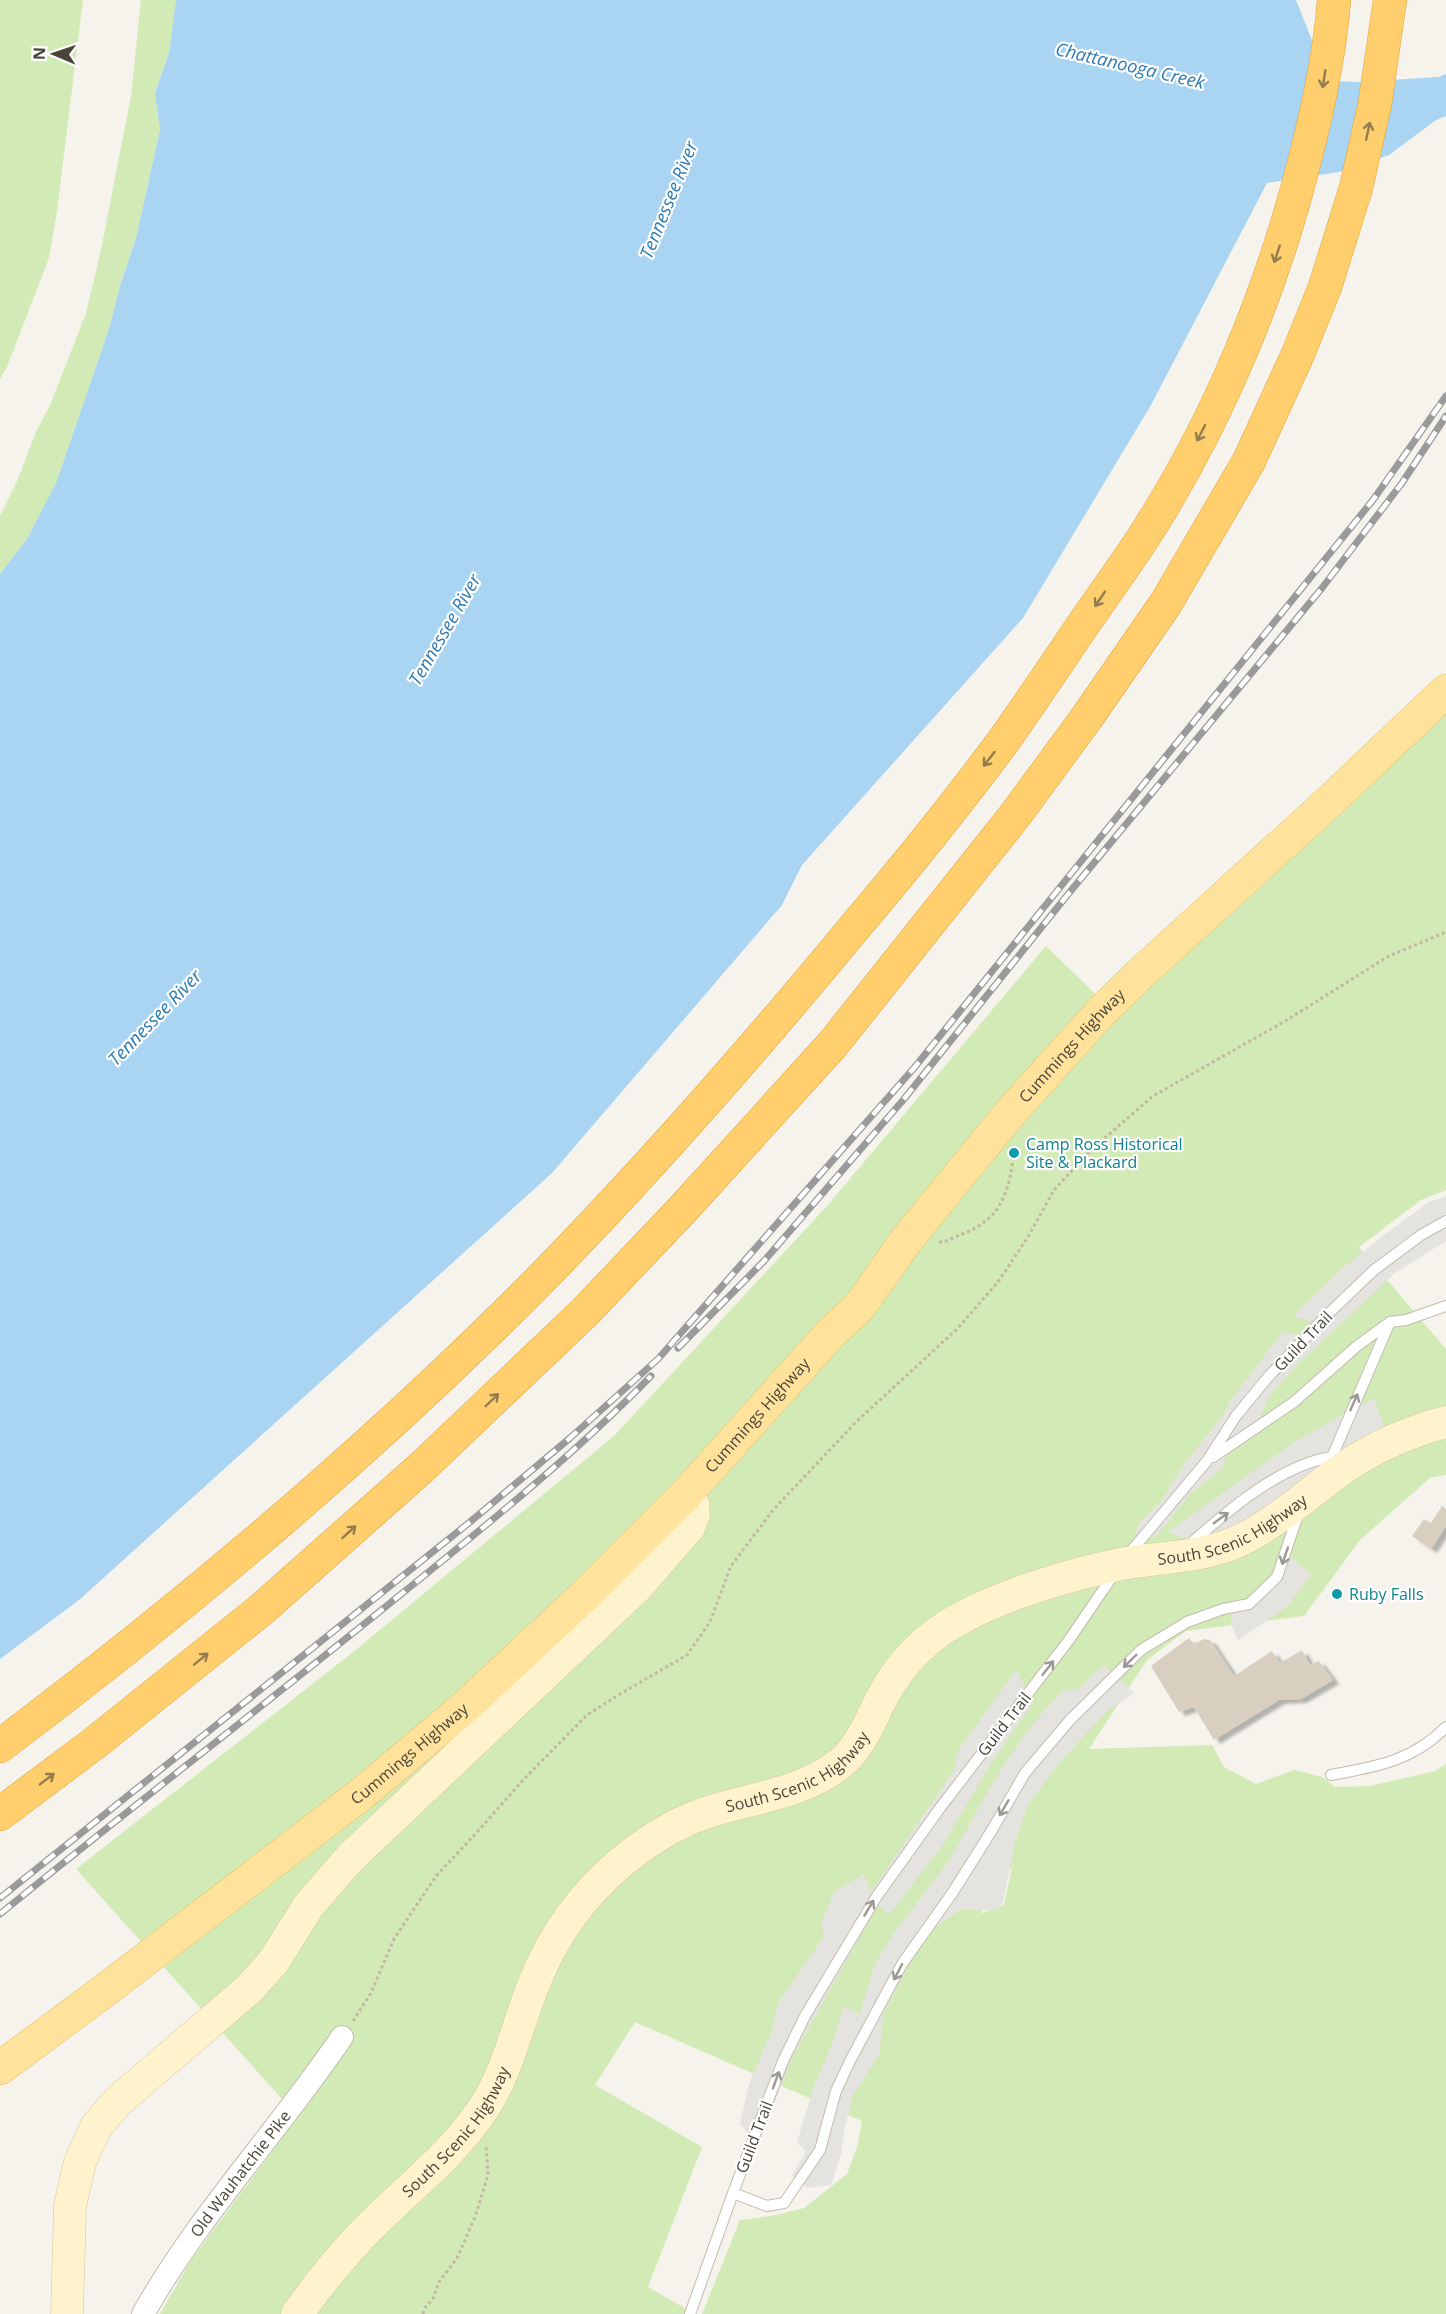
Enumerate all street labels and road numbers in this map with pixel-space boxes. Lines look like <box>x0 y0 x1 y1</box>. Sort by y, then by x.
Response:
street label: Cummings Highway <box>1014 983 1130 1107</box>
street label: Guild Trail <box>1269 1306 1337 1376</box>
street label: Cummings Highway <box>700 1352 815 1477</box>
street label: South Scenic Highway <box>1156 1488 1312 1570</box>
street label: Guild Trail <box>972 1687 1036 1761</box>
street label: Cummings Highway <box>346 1697 473 1810</box>
street label: South Scenic Highway <box>723 1726 875 1817</box>
street label: South Scenic Highway <box>397 2062 515 2202</box>
street label: Guild Trail <box>730 2098 778 2176</box>
street label: Old Wauhatchie Pike <box>185 2106 296 2241</box>

